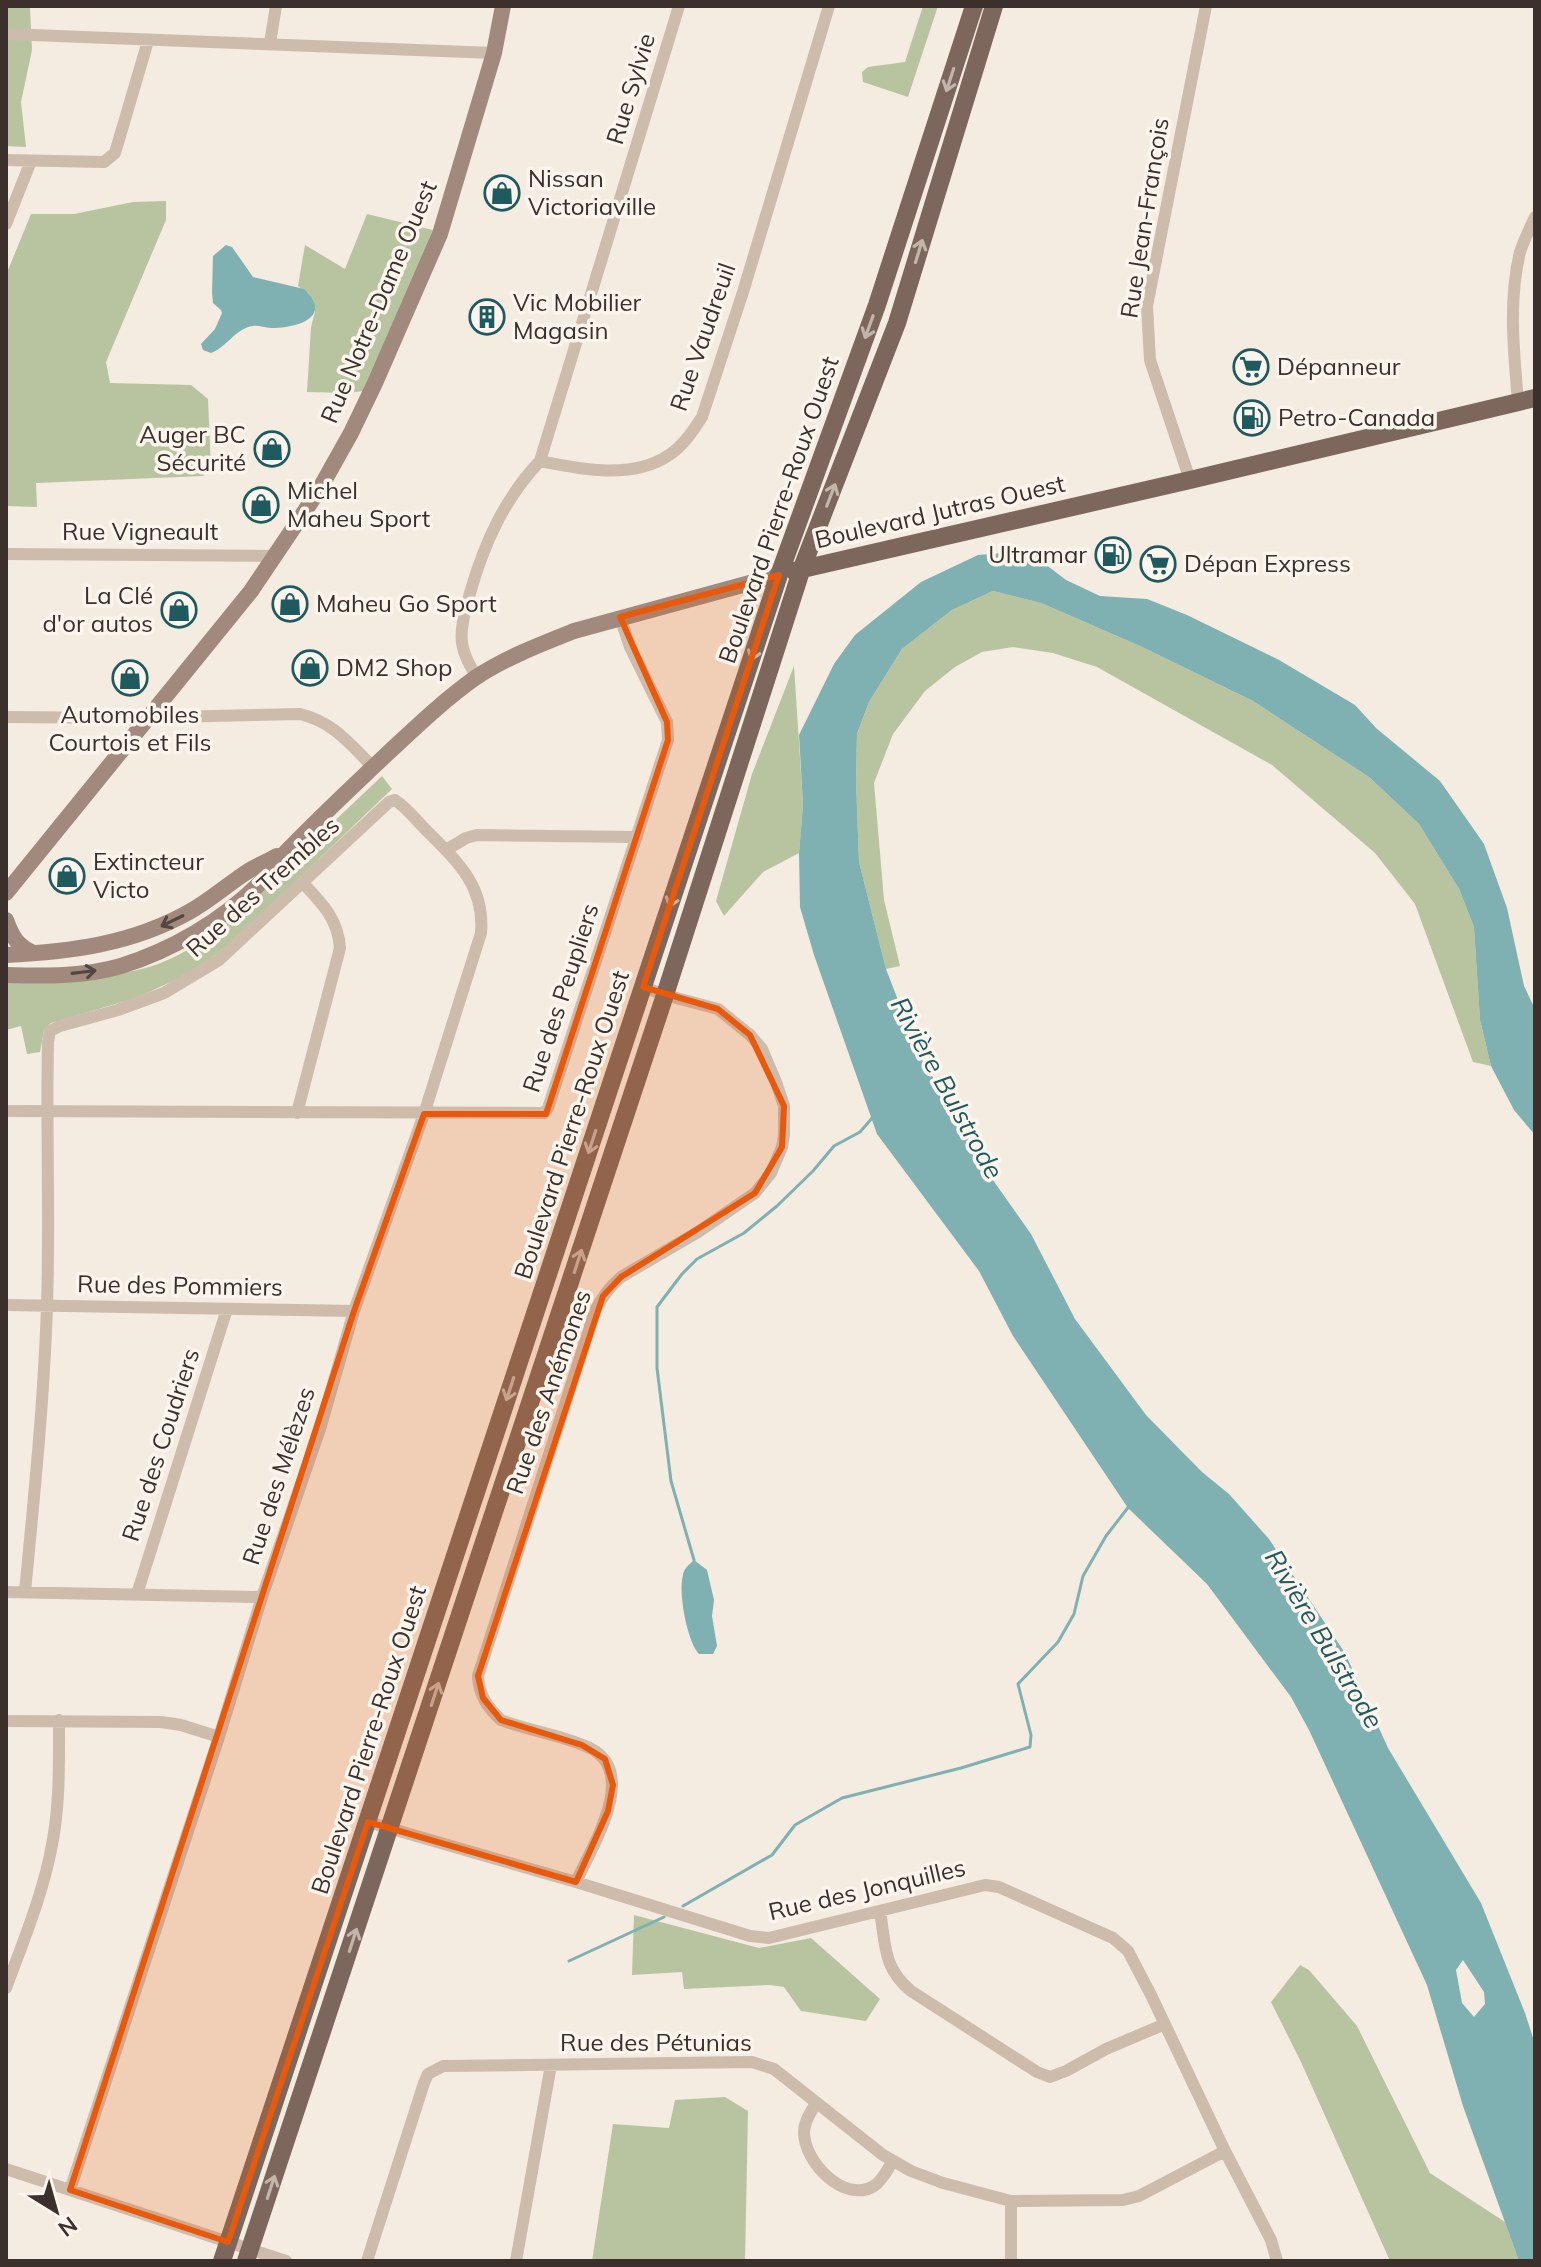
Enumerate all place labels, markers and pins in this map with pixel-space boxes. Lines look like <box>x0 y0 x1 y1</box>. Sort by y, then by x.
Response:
place label: Nissan Victoriaville <box>528 163 656 221</box>
shop icon: Nissan Victoriaville <box>483 174 521 212</box>
place label: Vic Mobilier Magasin <box>513 287 641 345</box>
building icon: Vic Mobilier Magasin <box>468 298 506 336</box>
supermarket icon: Dépanneur <box>1232 348 1270 386</box>
place label: Dépanneur <box>1277 351 1401 381</box>
fuel station icon: Petro-Canada <box>1233 399 1271 437</box>
place label: Petro-Canada <box>1278 402 1435 432</box>
place label: Auger BC Sécurité <box>139 419 246 477</box>
shop icon: Auger BC Sécurité <box>253 430 291 468</box>
place label: Michel Maheu Sport <box>287 475 430 533</box>
shop icon: Michel Maheu Sport <box>242 486 280 524</box>
fuel station icon: Ultramar <box>1094 536 1132 574</box>
place label: Ultramar <box>988 539 1087 569</box>
supermarket icon: Dépan Express <box>1139 545 1177 583</box>
place label: Dépan Express <box>1184 548 1351 578</box>
place label: La Clé d'or autos <box>42 580 153 638</box>
shop icon: Maheu Go Sport <box>271 585 309 623</box>
place label: Maheu Go Sport <box>316 588 497 618</box>
shop icon: La Clé d'or autos <box>160 591 198 629</box>
shop icon: DM2 Shop <box>291 649 329 687</box>
place label: DM2 Shop <box>336 652 452 682</box>
shop icon: Automobiles Courtois et Fils <box>111 659 149 697</box>
place label: Automobiles Courtois et Fils <box>49 699 211 757</box>
place label: Extincteur Victo <box>93 846 204 904</box>
shop icon: Extincteur Victo <box>48 857 86 895</box>

